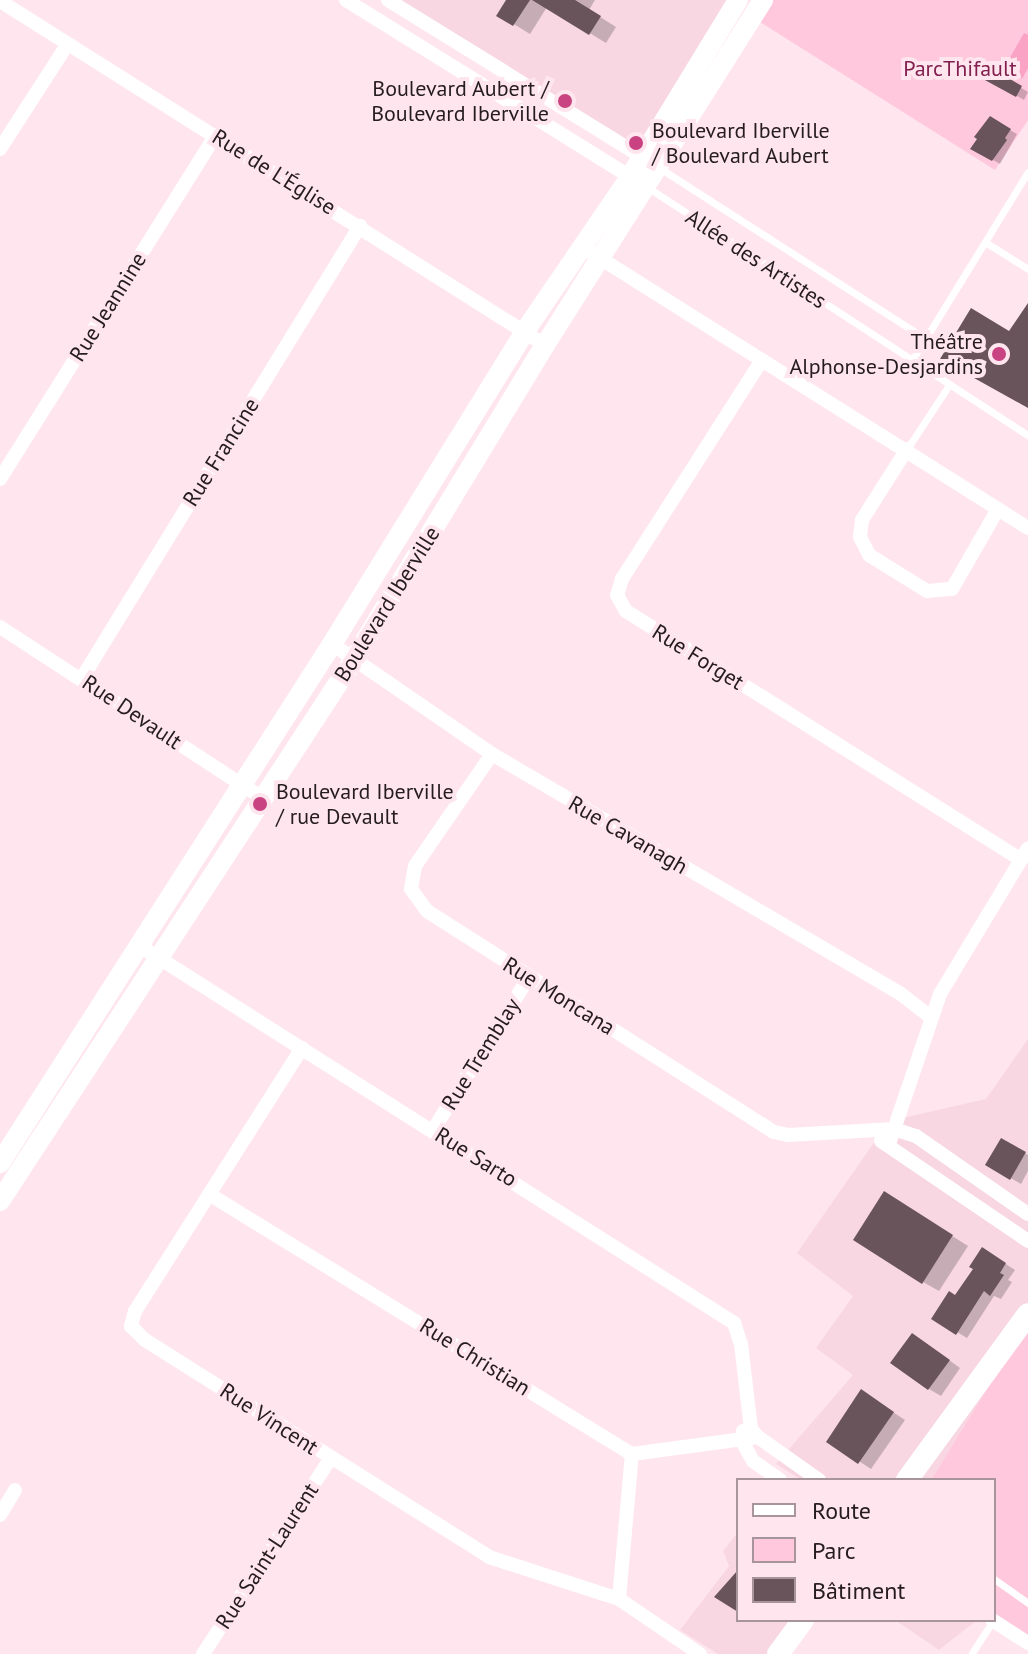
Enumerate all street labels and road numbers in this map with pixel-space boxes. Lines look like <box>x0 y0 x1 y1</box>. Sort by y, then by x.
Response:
street label: Rue de L'Église <box>207 124 341 220</box>
street label: Allée des Artistes <box>680 204 832 314</box>
street label: Rue Jeannine <box>64 248 152 366</box>
street label: Rue Francine <box>177 393 265 511</box>
street label: Boulevard Iberville <box>329 522 445 686</box>
street label: Rue Forget <box>647 619 749 695</box>
street label: Rue Devault <box>77 669 187 755</box>
street label: Rue Cavanagh <box>564 790 692 880</box>
street label: Rue Moncana <box>498 951 620 1041</box>
street label: Rue Tremblay <box>436 993 526 1115</box>
street label: Rue Sarto <box>430 1122 522 1192</box>
street label: Rue Christian <box>415 1313 535 1401</box>
street label: Rue Vincent <box>215 1377 323 1461</box>
street label: Rue Saint-Laurent <box>210 1478 324 1634</box>

